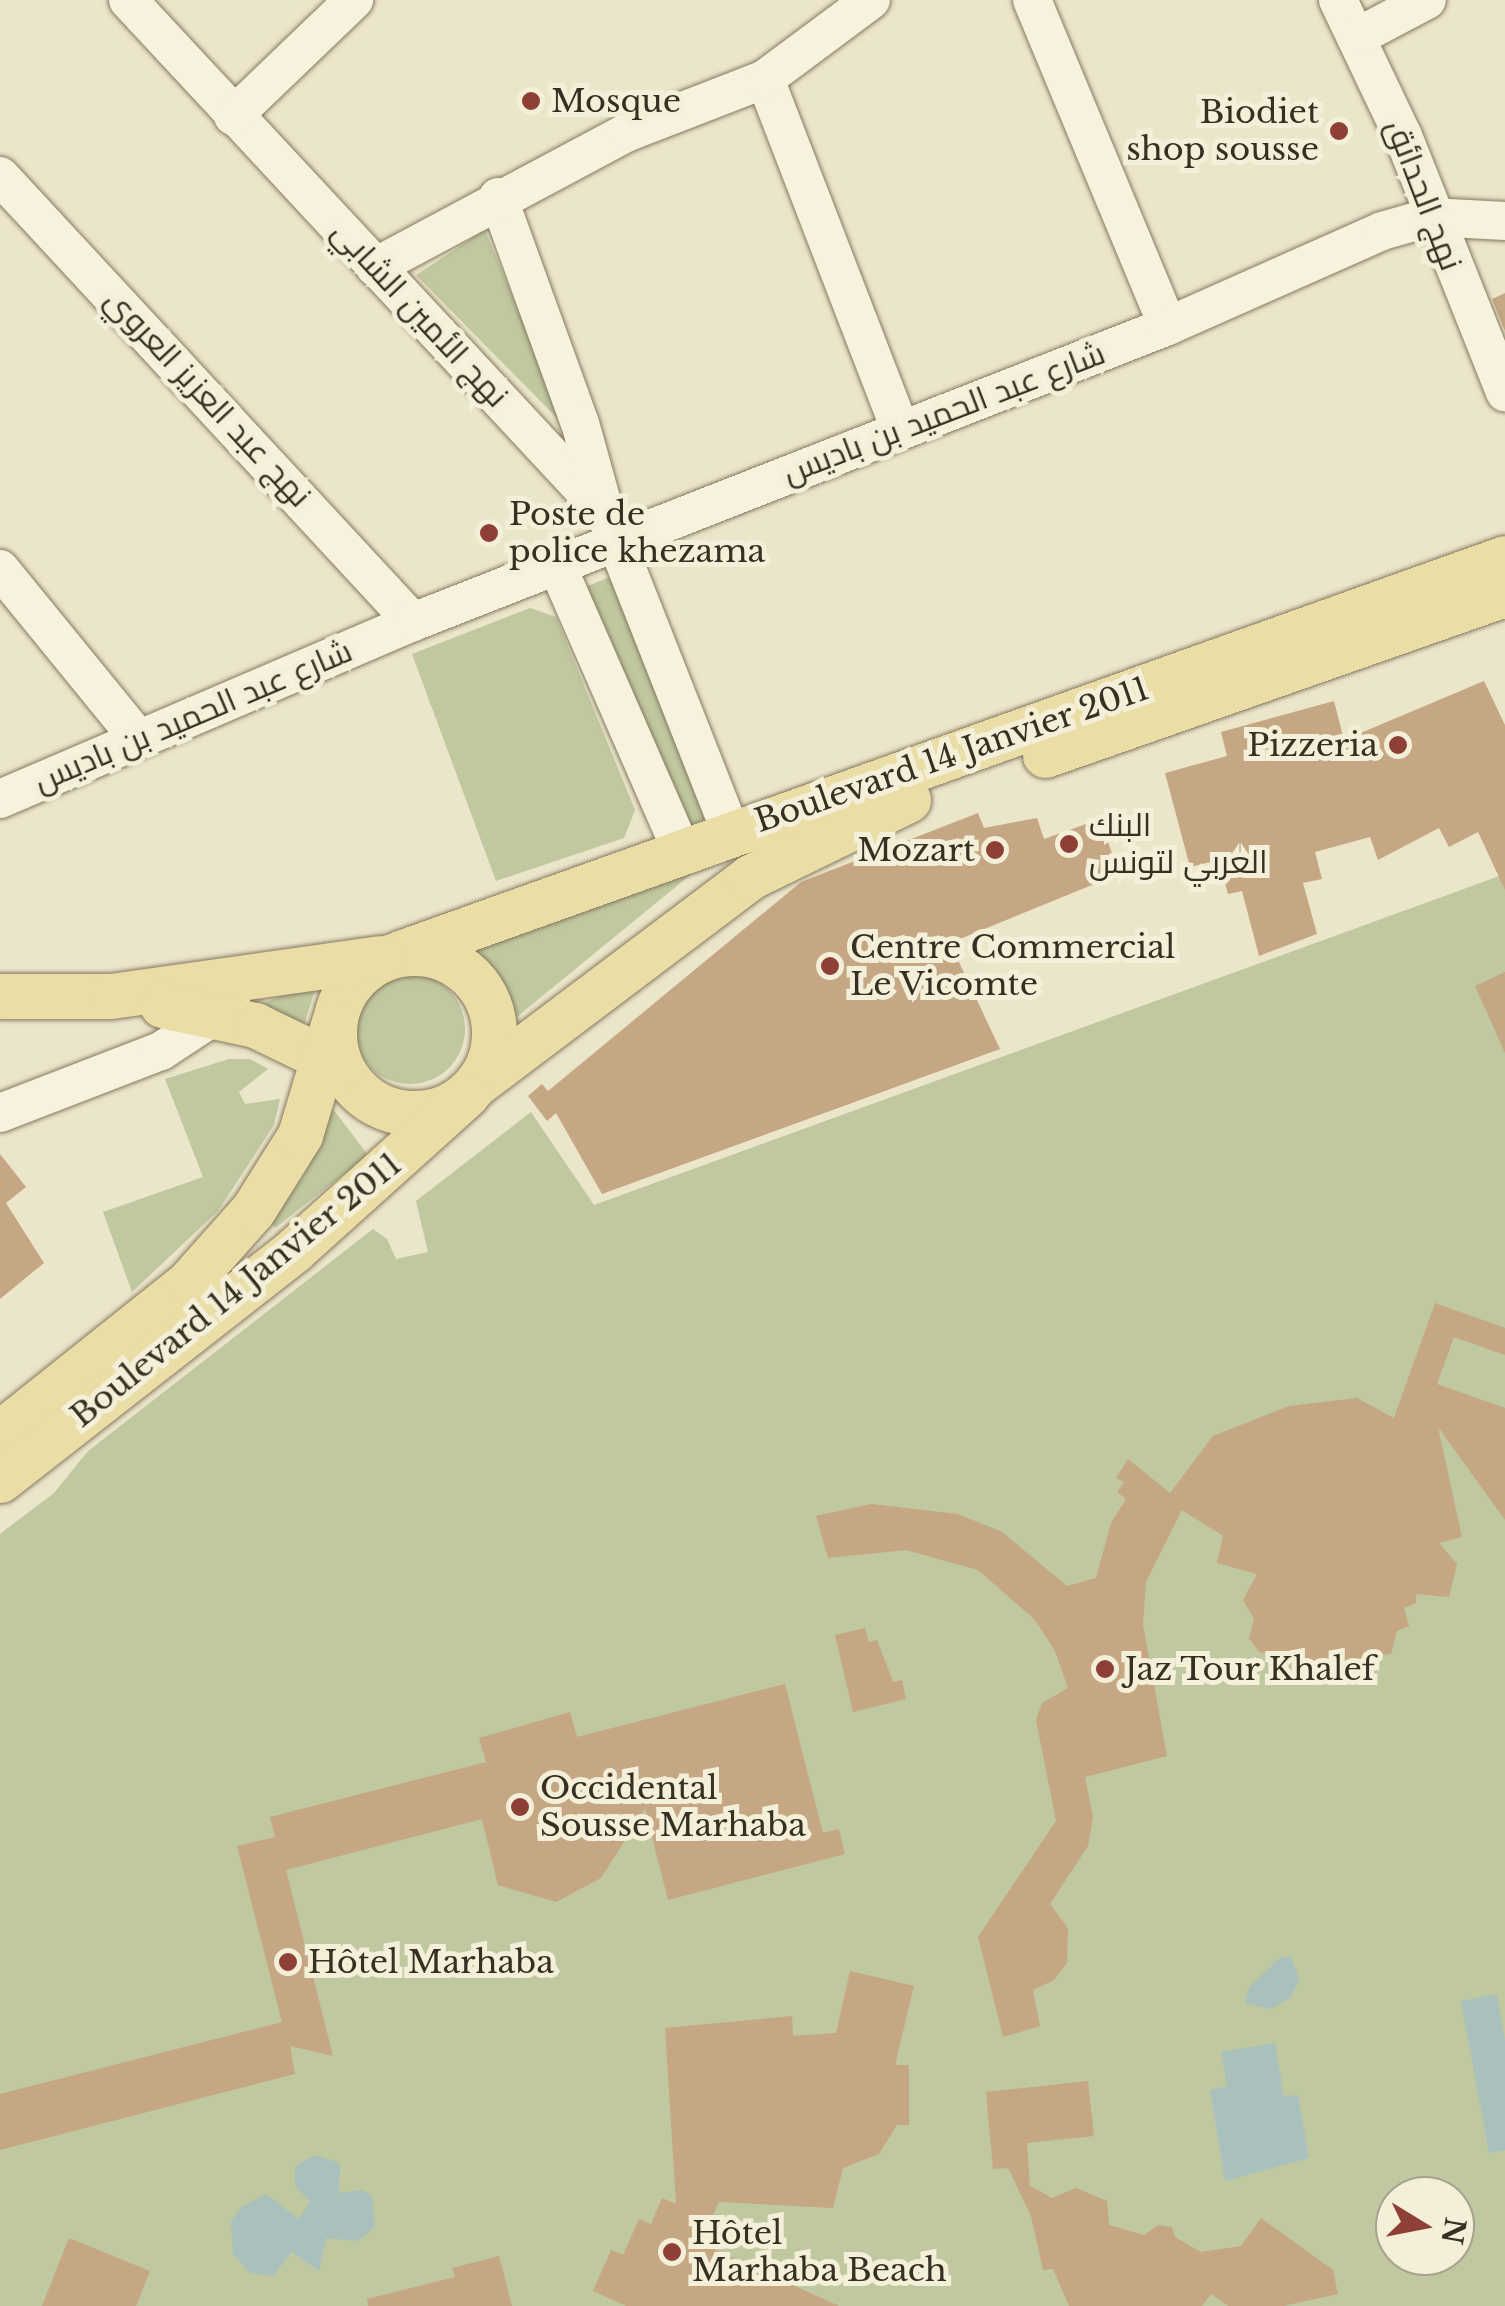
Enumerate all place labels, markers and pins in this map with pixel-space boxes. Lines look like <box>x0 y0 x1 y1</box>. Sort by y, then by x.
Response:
place label: Mosque <box>551 82 681 120</box>
marker: Mosque <box>520 90 542 112</box>
place label: Biodiet shop sousse <box>1126 94 1319 169</box>
marker: Biodiet shop sousse <box>1328 120 1350 142</box>
place label: Poste de police khezama <box>509 496 765 571</box>
marker: Poste de police khezama <box>478 522 500 544</box>
place label: Pizzeria <box>1247 726 1378 764</box>
marker: Pizzeria <box>1387 734 1409 756</box>
place label: البنك العربي لتونس <box>1089 807 1268 882</box>
place label: Mozart <box>857 831 975 869</box>
marker: البنك العربي لتونس <box>1058 833 1080 855</box>
marker: Mozart <box>984 839 1006 861</box>
place label: Centre Commercial Le Vicomte <box>850 929 1175 1004</box>
marker: Centre Commercial Le Vicomte <box>819 955 841 977</box>
place label: Jaz Tour Khalef <box>1125 1650 1377 1688</box>
marker: Jaz Tour Khalef <box>1094 1658 1116 1680</box>
place label: Occidental Sousse Marhaba <box>540 1770 806 1845</box>
marker: Occidental Sousse Marhaba <box>509 1796 531 1818</box>
place label: Hôtel Marhaba <box>308 1943 554 1981</box>
marker: Hôtel Marhaba <box>277 1951 299 1973</box>
place label: Hôtel Marhaba Beach <box>692 2215 947 2290</box>
marker: Hôtel Marhaba Beach <box>661 2241 683 2263</box>

